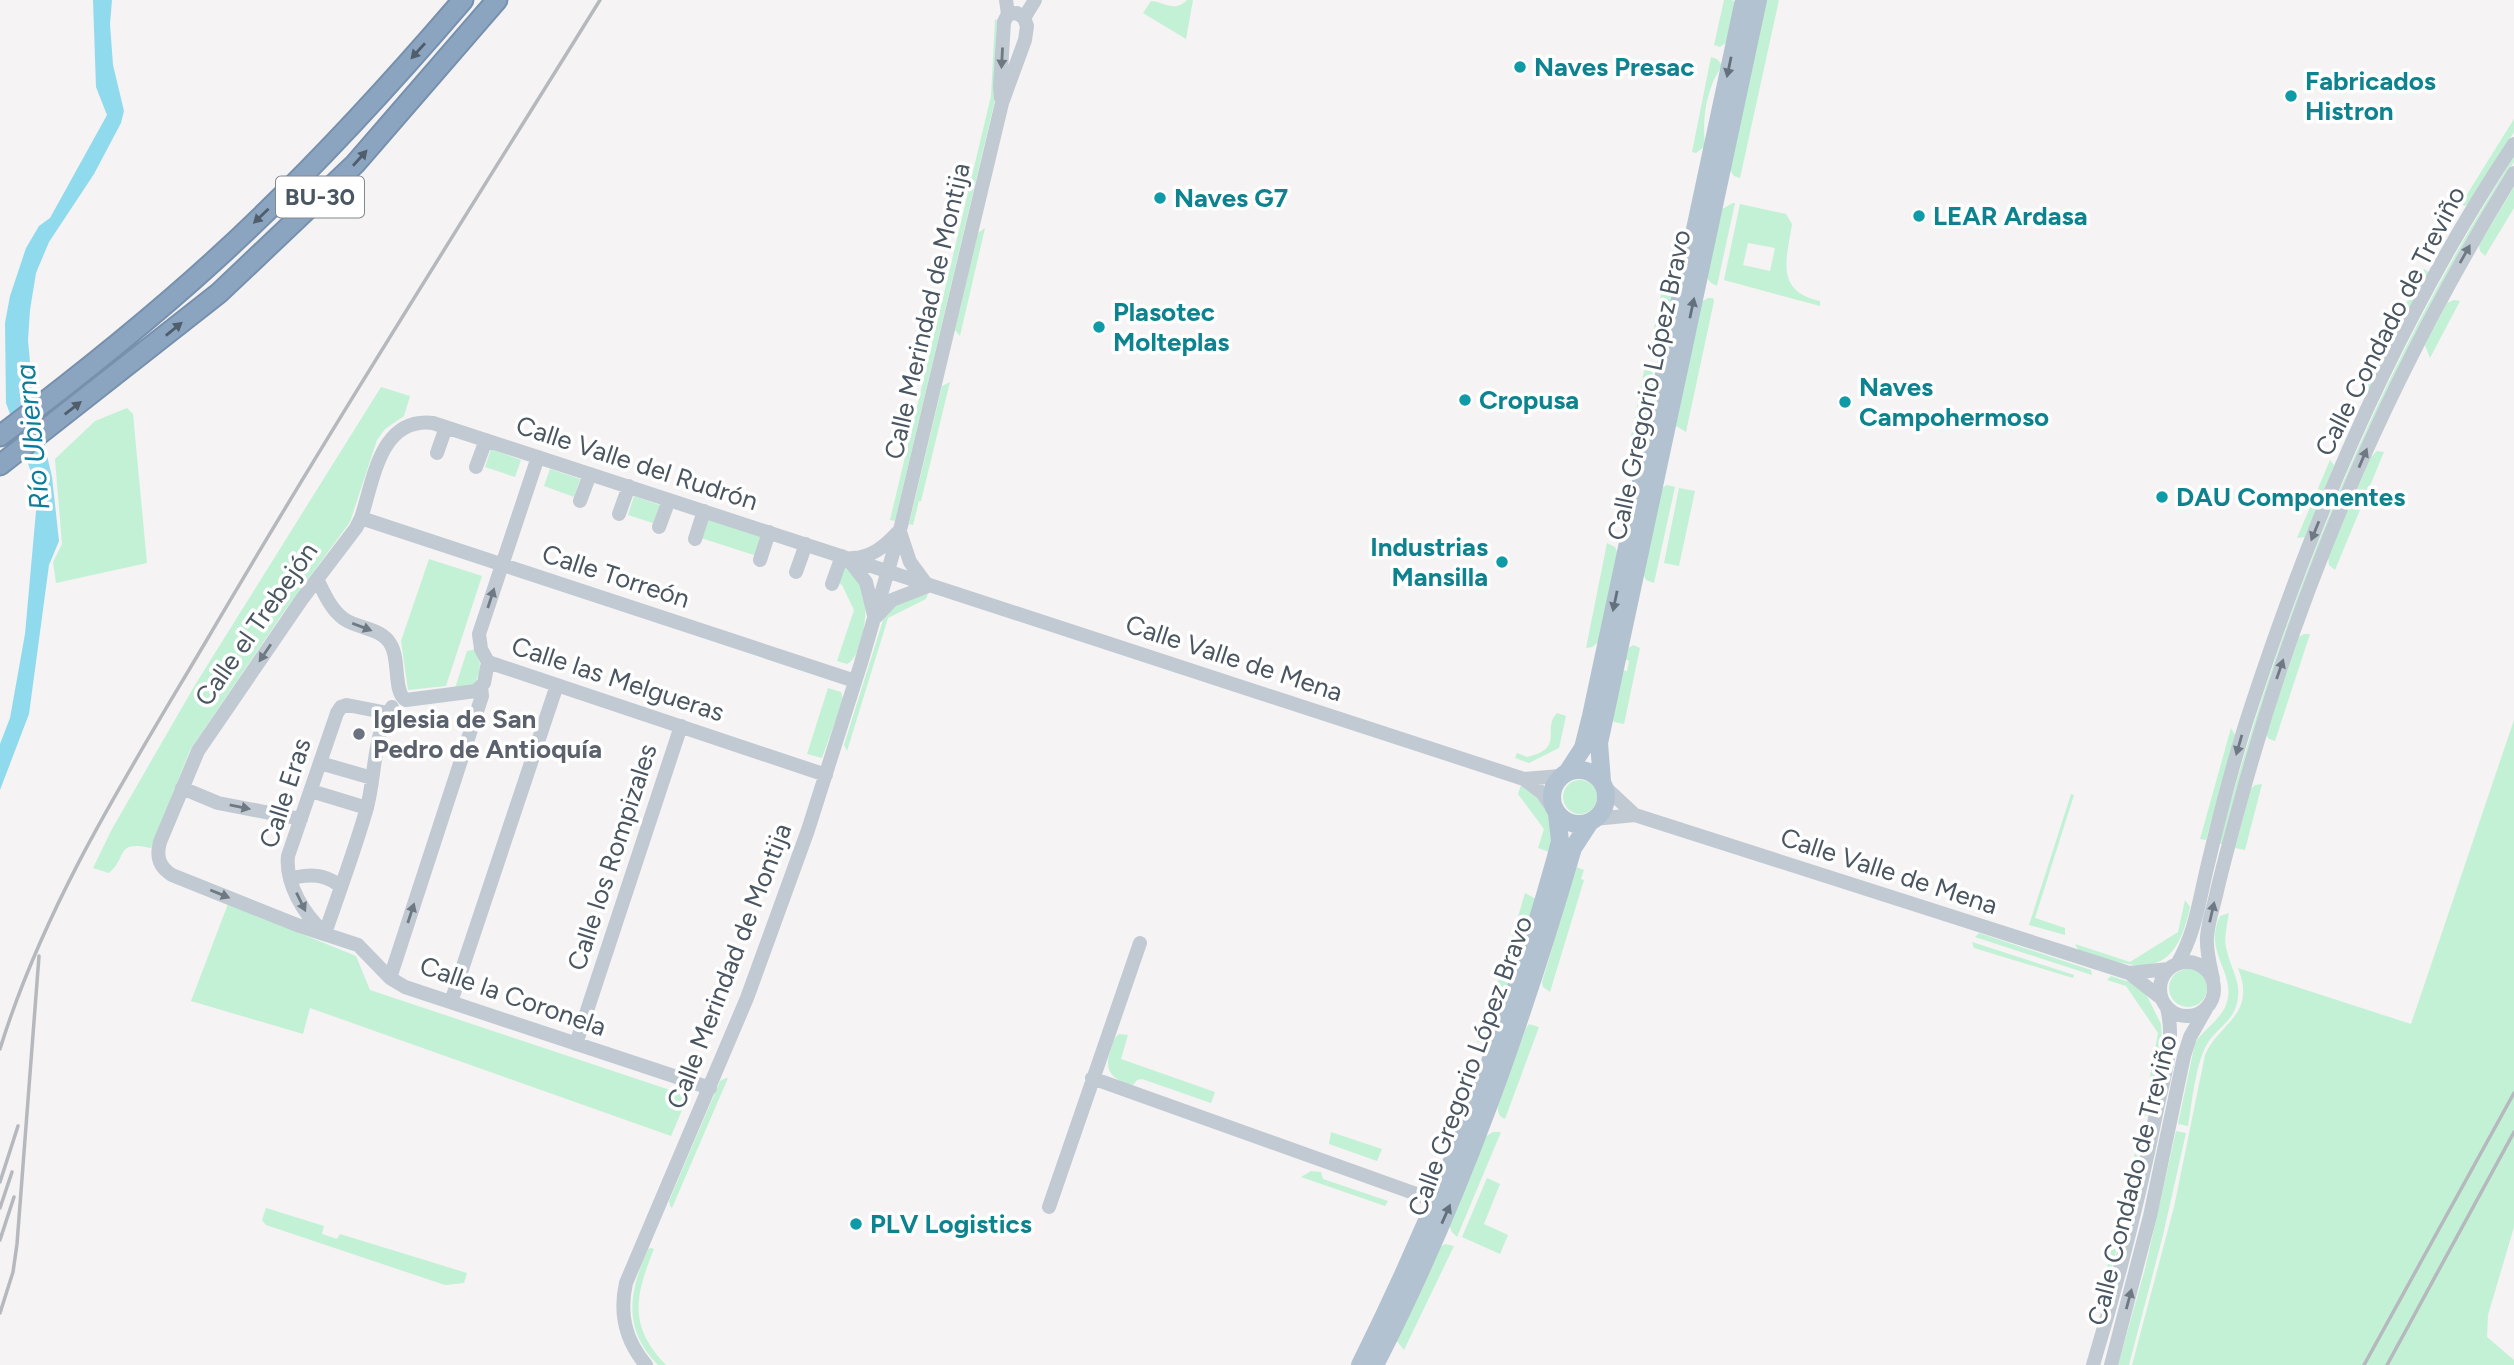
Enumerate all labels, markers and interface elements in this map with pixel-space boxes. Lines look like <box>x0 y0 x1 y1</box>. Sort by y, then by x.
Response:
one-way arrow <box>410 42 426 60</box>
one-way arrow <box>996 47 1007 69</box>
place label: Naves Presac <box>1534 51 1694 83</box>
one-way arrow <box>1724 56 1735 78</box>
marker: Naves Presac <box>1512 59 1528 75</box>
place label: Fabricados Histron <box>2305 65 2436 127</box>
marker: Fabricados Histron <box>2283 88 2299 104</box>
one-way arrow <box>351 150 367 167</box>
street label: Calle Merindad de Montija <box>877 160 977 462</box>
road number: BU-30 <box>276 176 364 218</box>
street label: Calle Condado de Treviño <box>2308 181 2472 461</box>
place label: Naves G7 <box>1174 182 1288 214</box>
marker: Naves G7 <box>1152 190 1168 206</box>
place label: LEAR Ardasa <box>1933 200 2088 232</box>
one-way arrow <box>253 207 270 223</box>
marker: LEAR Ardasa <box>1911 208 1927 224</box>
street label: Calle Gregorio López Bravo <box>1600 227 1698 543</box>
one-way arrow <box>2459 245 2471 264</box>
place label: Plasotec Molteplas <box>1113 296 1229 358</box>
one-way arrow <box>1687 297 1698 319</box>
marker: Plasotec Molteplas <box>1091 319 1107 335</box>
one-way arrow <box>166 322 183 337</box>
water label: Río Ubierna <box>7 362 57 512</box>
place label: Naves Campohermoso <box>1859 371 2049 433</box>
place label: Cropusa <box>1479 384 1579 416</box>
marker: Cropusa <box>1457 392 1473 408</box>
marker: Naves Campohermoso <box>1837 394 1853 410</box>
one-way arrow <box>64 401 82 416</box>
street label: Calle Valle del Rudrón <box>512 409 762 517</box>
one-way arrow <box>2358 447 2369 468</box>
place label: DAU Componentes <box>2176 481 2405 513</box>
marker: DAU Componentes <box>2154 489 2170 505</box>
one-way arrow <box>2309 520 2320 541</box>
place label: Industrias Mansilla <box>1370 531 1488 593</box>
street label: Calle el Trebejón <box>188 536 324 712</box>
street label: Calle Torreón <box>538 537 694 615</box>
marker: Industrias Mansilla <box>1494 554 1510 570</box>
one-way arrow <box>486 587 497 608</box>
one-way arrow <box>1610 590 1621 612</box>
street label: Calle Valle de Mena <box>1121 608 1347 708</box>
one-way arrow <box>351 622 372 633</box>
street label: Calle las Melgueras <box>508 630 728 728</box>
one-way arrow <box>258 644 272 662</box>
one-way arrow <box>2275 659 2286 680</box>
place label: Iglesia de San Pedro de Antioquía <box>373 703 602 765</box>
marker: Iglesia de San Pedro de Antioquía <box>351 726 367 742</box>
street label: Calle Eras <box>252 734 318 852</box>
one-way arrow <box>2234 735 2244 756</box>
street label: Calle los Rompizales <box>560 740 664 974</box>
one-way arrow <box>229 802 251 813</box>
street label: Calle Merindad de Montija <box>660 819 798 1113</box>
street label: Calle Valle de Mena <box>1776 821 2002 921</box>
one-way arrow <box>210 888 230 900</box>
one-way arrow <box>296 892 307 912</box>
one-way arrow <box>2207 901 2218 923</box>
one-way arrow <box>407 902 417 923</box>
street label: Calle Gregorio López Bravo <box>1401 912 1539 1220</box>
street label: Calle la Coronela <box>416 949 610 1043</box>
street label: Calle Condado de Treviño <box>2080 1031 2184 1329</box>
one-way arrow <box>1441 1204 1452 1225</box>
place label: PLV Logistics <box>870 1208 1032 1240</box>
marker: PLV Logistics <box>848 1216 864 1232</box>
one-way arrow <box>2124 1288 2134 1309</box>

